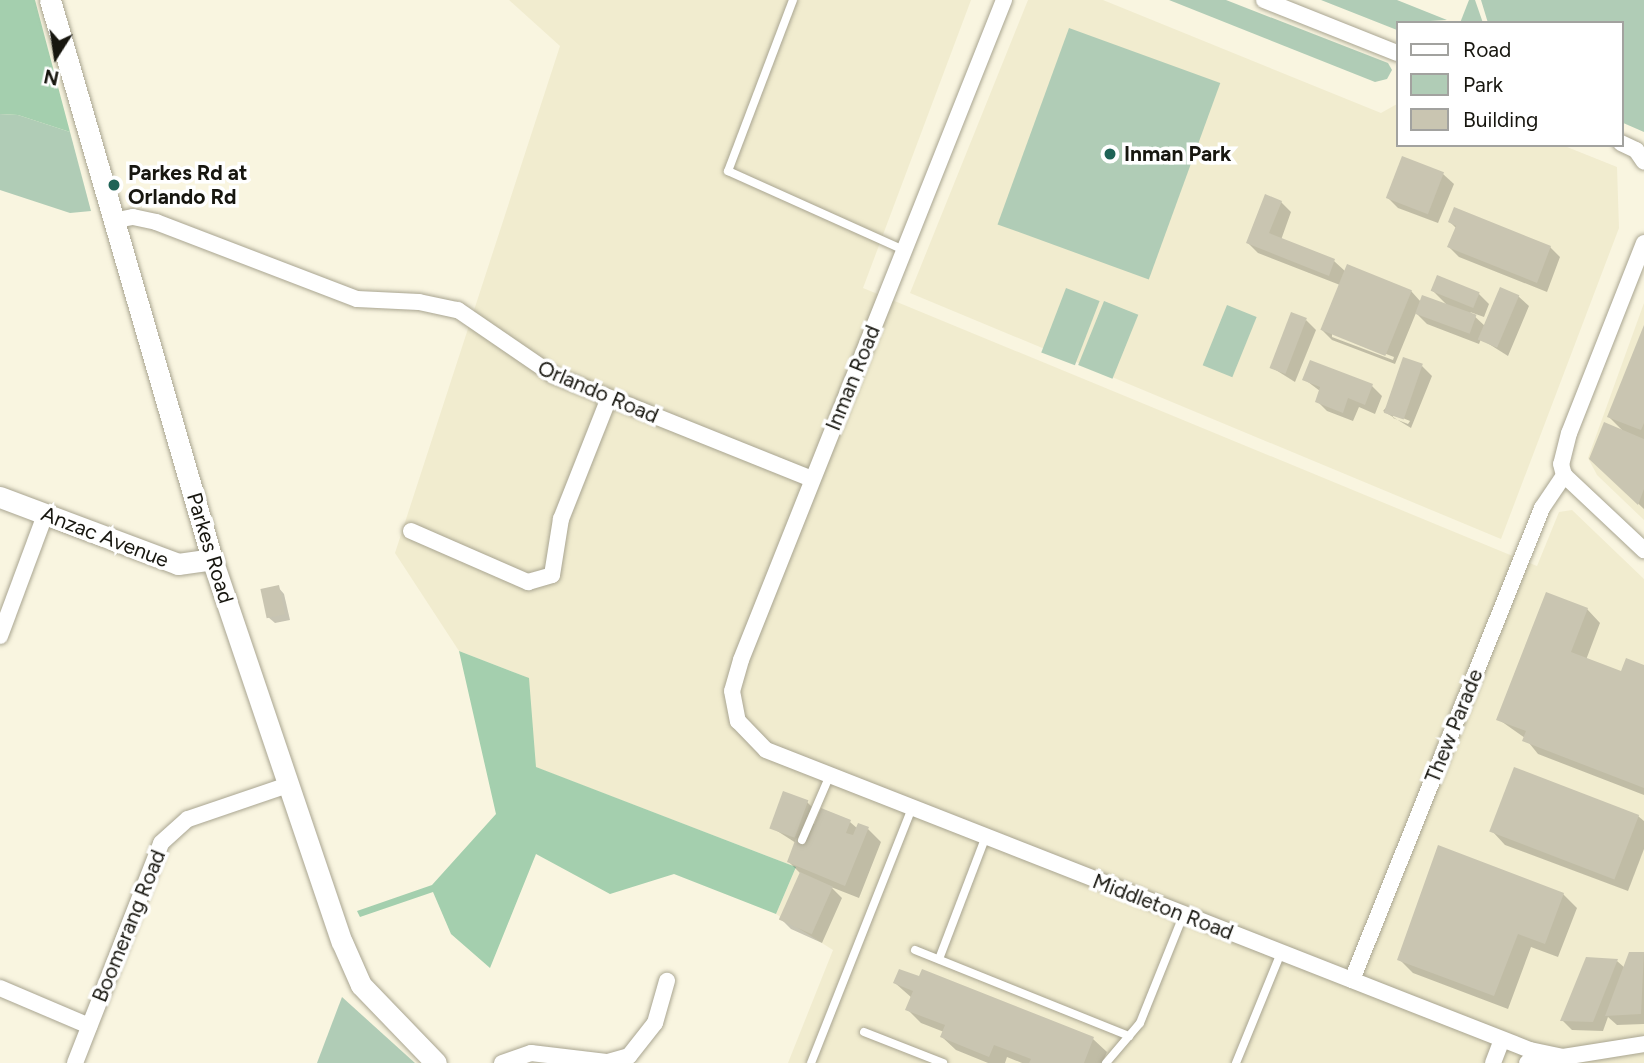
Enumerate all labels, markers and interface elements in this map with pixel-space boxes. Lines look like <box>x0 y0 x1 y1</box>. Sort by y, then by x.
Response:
north arrow <box>21 21 91 91</box>
legend <box>1396 21 1623 147</box>
text: Road <box>1463 37 1511 62</box>
text: N <box>42 64 61 90</box>
text: Park <box>1463 72 1503 97</box>
text: Building <box>1463 107 1538 132</box>
place label: Inman Park <box>1124 141 1231 167</box>
marker: Inman Park <box>1102 146 1118 162</box>
place label: Parkes Rd at Orlando Rd <box>128 160 247 210</box>
marker: Parkes Rd at Orlando Rd <box>106 177 122 193</box>
street label: Inman Road <box>820 322 886 434</box>
street label: Orlando Road <box>534 355 662 429</box>
street label: Parkes Road <box>181 490 239 606</box>
street label: Anzac Avenue <box>38 501 172 573</box>
street label: Thew Parade <box>1420 665 1488 787</box>
street label: Boomerang Road <box>87 846 171 1006</box>
street label: Middleton Road <box>1089 869 1237 945</box>

